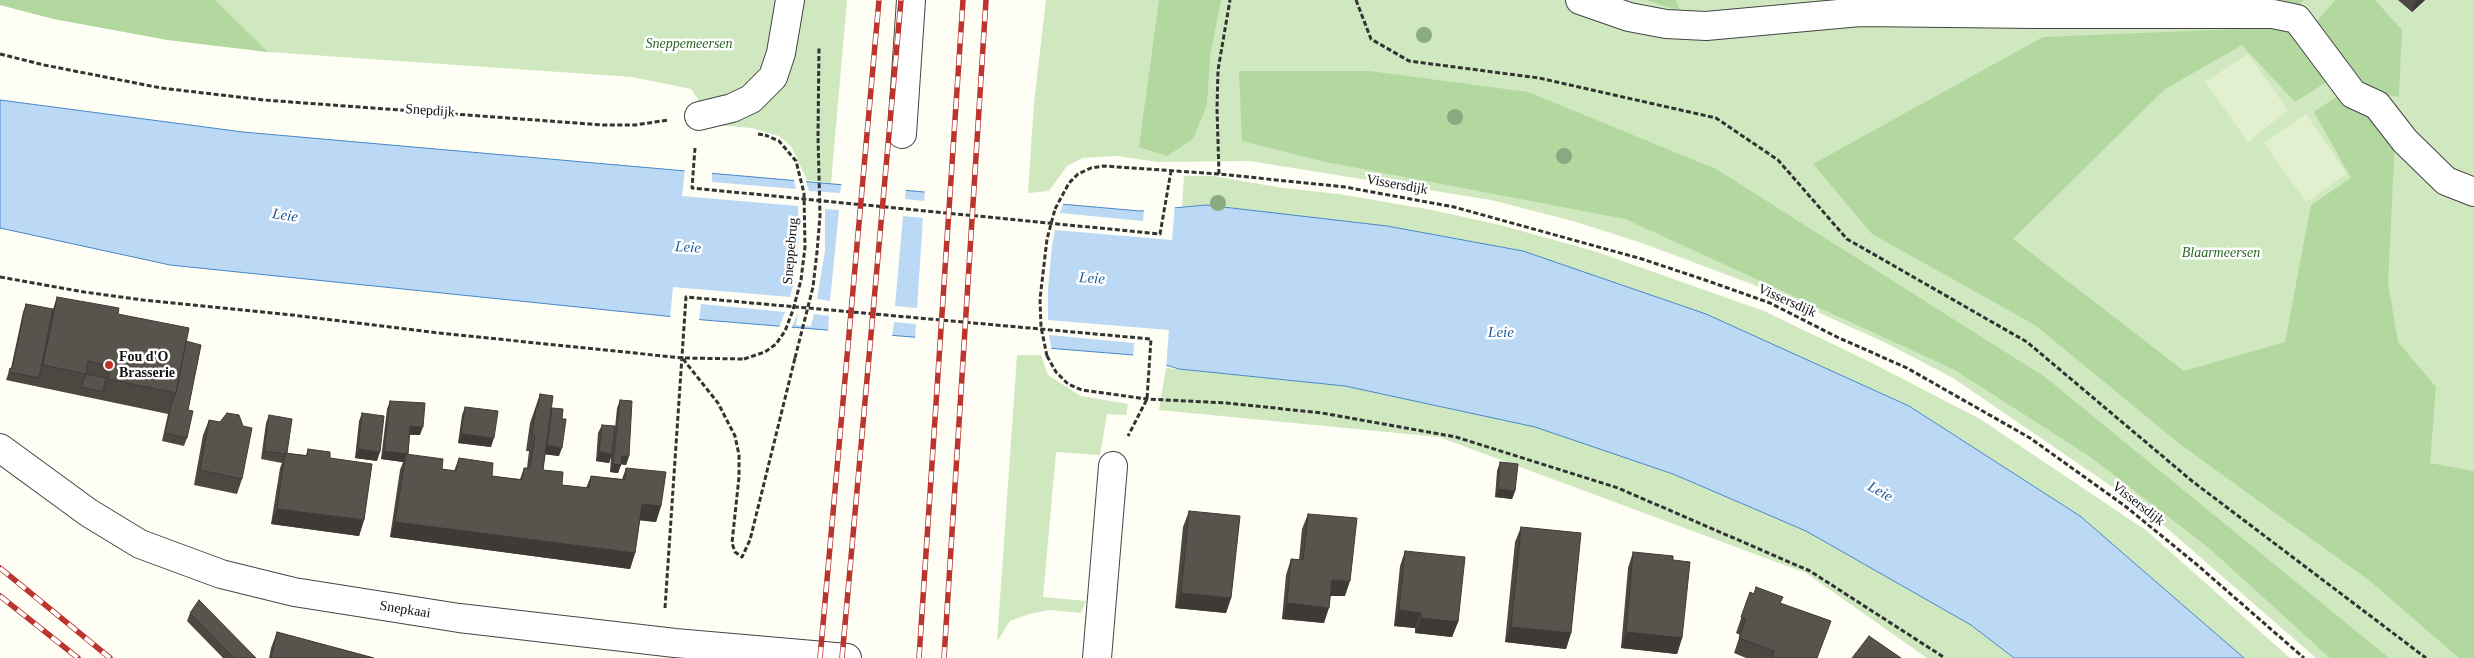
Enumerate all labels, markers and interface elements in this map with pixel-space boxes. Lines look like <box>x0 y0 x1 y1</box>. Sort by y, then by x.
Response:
park label: Sneppemeersen <box>645 36 733 52</box>
street label: Snepdijk <box>405 101 455 121</box>
street label: Vissersdijk <box>1365 171 1429 199</box>
water label: Leie <box>271 205 299 227</box>
street label: Sneppebrug <box>780 217 802 285</box>
water label: Leie <box>674 238 702 258</box>
park label: Blaarmeersen <box>2182 245 2260 261</box>
water label: Leie <box>1078 269 1106 289</box>
street label: Vissersdijk <box>1755 281 1819 321</box>
water label: Leie <box>1488 324 1514 342</box>
place label: Fou d'O Brasserie <box>119 349 175 382</box>
marker: Fou d'O Brasserie <box>103 359 115 371</box>
water label: Leie <box>1864 478 1896 506</box>
street label: Vissersdijk <box>2108 478 2168 530</box>
street label: Snepkaai <box>378 598 432 622</box>

